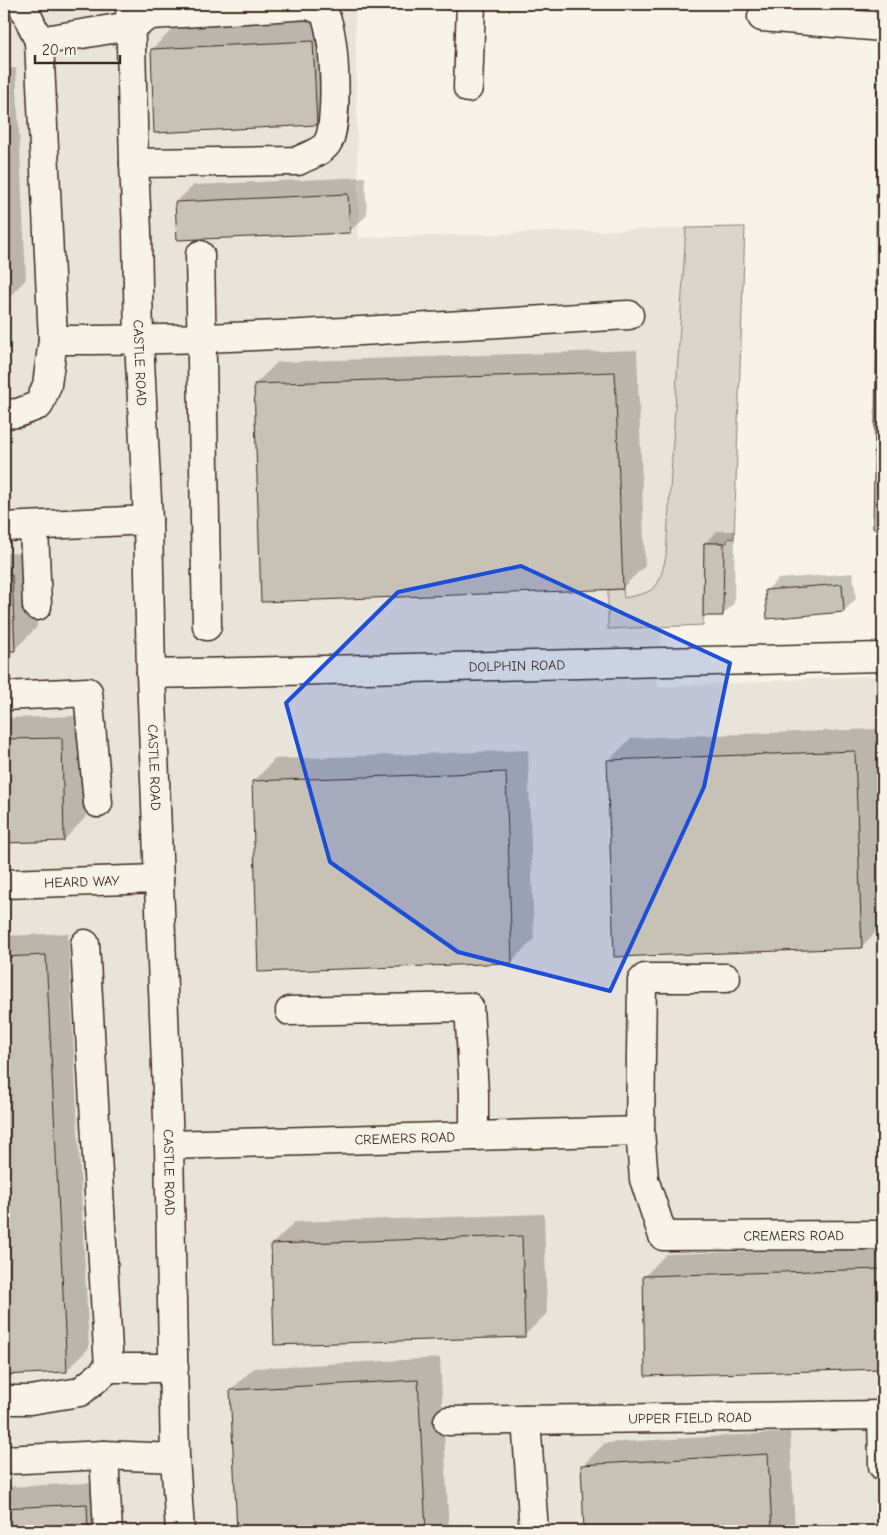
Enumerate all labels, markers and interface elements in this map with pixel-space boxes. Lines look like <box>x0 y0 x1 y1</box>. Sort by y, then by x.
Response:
scale bar <box>35 32 120 64</box>
text: 20 m <box>42 41 76 59</box>
street label: CASTLE ROAD <box>130 320 151 407</box>
street label: DOLPHIN ROAD <box>468 656 566 675</box>
street label: CASTLE ROAD <box>144 724 165 811</box>
street label: HEARD WAY <box>44 872 121 891</box>
street label: CREMERS ROAD <box>354 1128 456 1148</box>
street label: CASTLE ROAD <box>160 1129 179 1216</box>
street label: CREMERS ROAD <box>743 1227 844 1244</box>
street label: UPPER FIELD ROAD <box>628 1408 752 1427</box>

